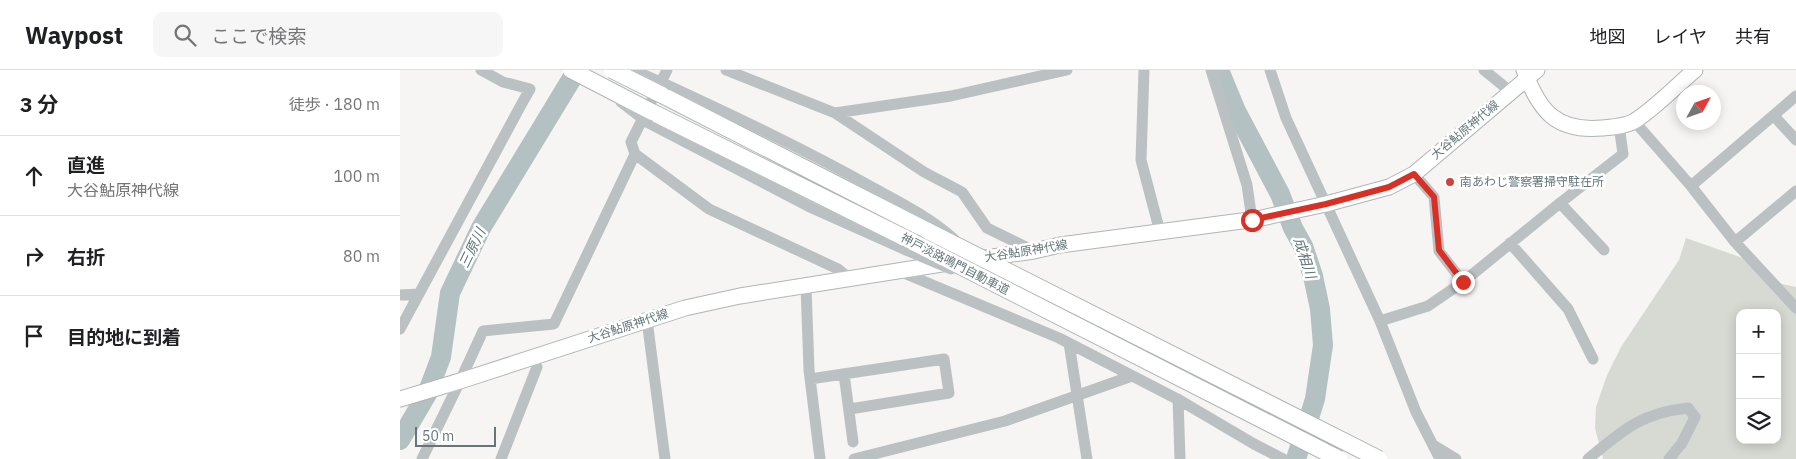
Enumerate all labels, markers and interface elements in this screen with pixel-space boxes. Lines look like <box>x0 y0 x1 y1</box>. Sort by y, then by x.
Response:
search box <box>153 12 503 57</box>
text: Waypost <box>25 19 123 51</box>
icon: search <box>171 21 199 49</box>
text: ここで検索 <box>211 24 306 48</box>
text: 地図 <box>1590 25 1626 48</box>
text: レイヤ <box>1654 25 1707 48</box>
text: 共有 <box>1735 25 1771 48</box>
north arrow <box>1676 85 1721 130</box>
text: 3 分 <box>20 90 59 118</box>
text: 徒歩 · 180 m <box>289 94 380 114</box>
street label: 大谷鮎原神代線 <box>1428 97 1502 162</box>
text: 直進 <box>67 153 105 177</box>
icon: ahead <box>20 162 48 190</box>
text: 100 m <box>333 166 380 186</box>
place label: 南あわじ警察署掃守駐在所 <box>1460 174 1604 189</box>
marker: 南あわじ警察署掃守駐在所 <box>1444 176 1456 188</box>
text: 大谷鮎原神代線 <box>67 180 179 200</box>
route start <box>1241 209 1264 232</box>
water label: 三原川 <box>455 223 490 271</box>
street label: 神戸淡路鳴門自動車道 <box>898 230 1012 297</box>
water label: 成相川 <box>1290 235 1321 283</box>
street label: 大谷鮎原神代線 <box>983 237 1069 264</box>
icon: right <box>20 242 48 270</box>
text: 右折 <box>67 245 105 269</box>
text: 80 m <box>343 246 380 266</box>
route end <box>1452 271 1475 294</box>
street label: 大谷鮎原神代線 <box>586 305 670 346</box>
map controls <box>1736 309 1781 444</box>
button: + <box>1736 309 1781 354</box>
icon: arrive <box>20 322 48 350</box>
text: 目的地に到着 <box>67 325 181 349</box>
button: − <box>1736 354 1781 399</box>
button: layers <box>1736 399 1781 444</box>
scale bar <box>415 424 496 447</box>
text: 50 m <box>422 427 454 445</box>

